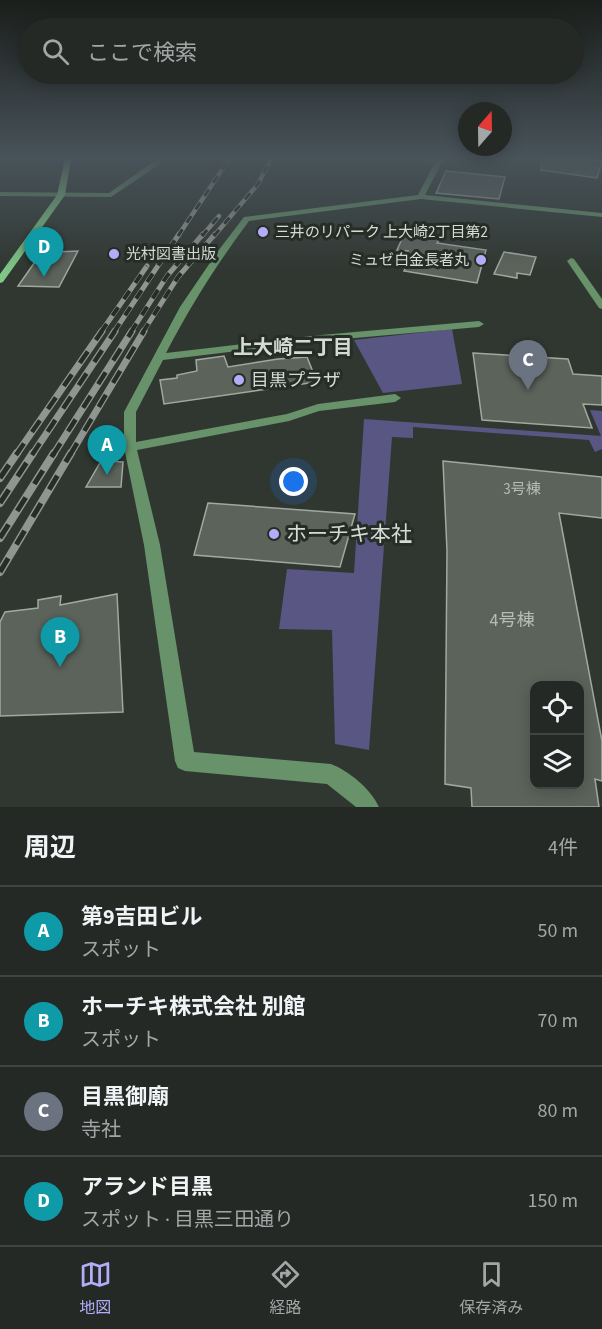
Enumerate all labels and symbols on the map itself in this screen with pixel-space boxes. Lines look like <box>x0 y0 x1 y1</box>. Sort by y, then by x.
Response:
north arrow <box>458 102 512 156</box>
place label: 三井のリパーク 上大崎2丁目第2 <box>275 222 488 243</box>
marker: 三井のリパーク 上大崎2丁目第2 <box>256 225 270 239</box>
pin: D <box>24 228 63 277</box>
place label: 光村図書出版 <box>126 244 216 265</box>
marker: 光村図書出版 <box>107 247 121 261</box>
place label: ミュゼ白金長者丸 <box>349 250 469 271</box>
marker: ミュゼ白金長者丸 <box>474 253 488 267</box>
district label: 上大崎二丁目 <box>233 334 353 362</box>
pin: C <box>508 340 548 390</box>
place label: 目黒プラザ <box>251 368 341 393</box>
marker: 目黒プラザ <box>232 373 246 387</box>
pin: A <box>88 426 126 475</box>
your location <box>279 467 308 496</box>
house number: 3号棟 <box>503 479 541 500</box>
place label: ホーチキ本社 <box>286 519 412 549</box>
marker: ホーチキ本社 <box>267 527 281 541</box>
house number: 4号棟 <box>490 608 534 633</box>
pin: B <box>40 618 80 667</box>

